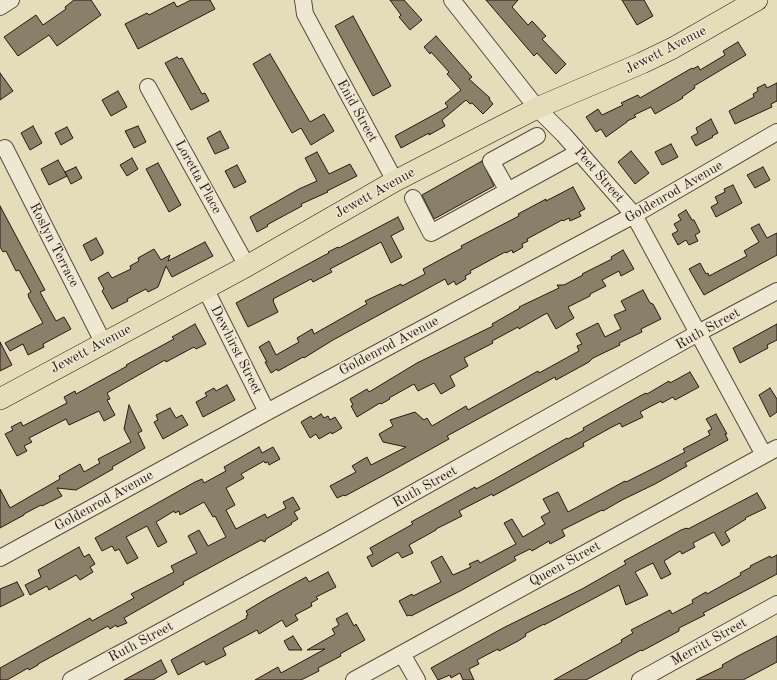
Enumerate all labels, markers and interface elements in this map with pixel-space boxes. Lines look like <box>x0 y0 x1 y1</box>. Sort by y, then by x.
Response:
street label: Jewett Avenue <box>623 22 709 78</box>
street label: Enid Street <box>333 77 381 145</box>
street label: Loretta Place <box>171 137 225 217</box>
street label: Peet Street <box>570 144 628 206</box>
street label: Goldenrod Avenue <box>622 157 726 227</box>
street label: Jewett Avenue <box>332 164 418 222</box>
street label: Roslyn Terrace <box>26 200 82 290</box>
street label: Dewhirst Street <box>206 303 266 397</box>
street label: Ruth Street <box>673 304 743 354</box>
street label: Goldenrod Avenue <box>336 313 442 379</box>
street label: Jewett Avenue <box>48 321 134 377</box>
street label: Ruth Street <box>390 462 460 512</box>
street label: Goldenrod Avenue <box>52 467 156 535</box>
street label: Queen Street <box>526 538 604 590</box>
street label: Merritt Street <box>668 614 750 670</box>
street label: Ruth Street <box>106 618 176 666</box>

